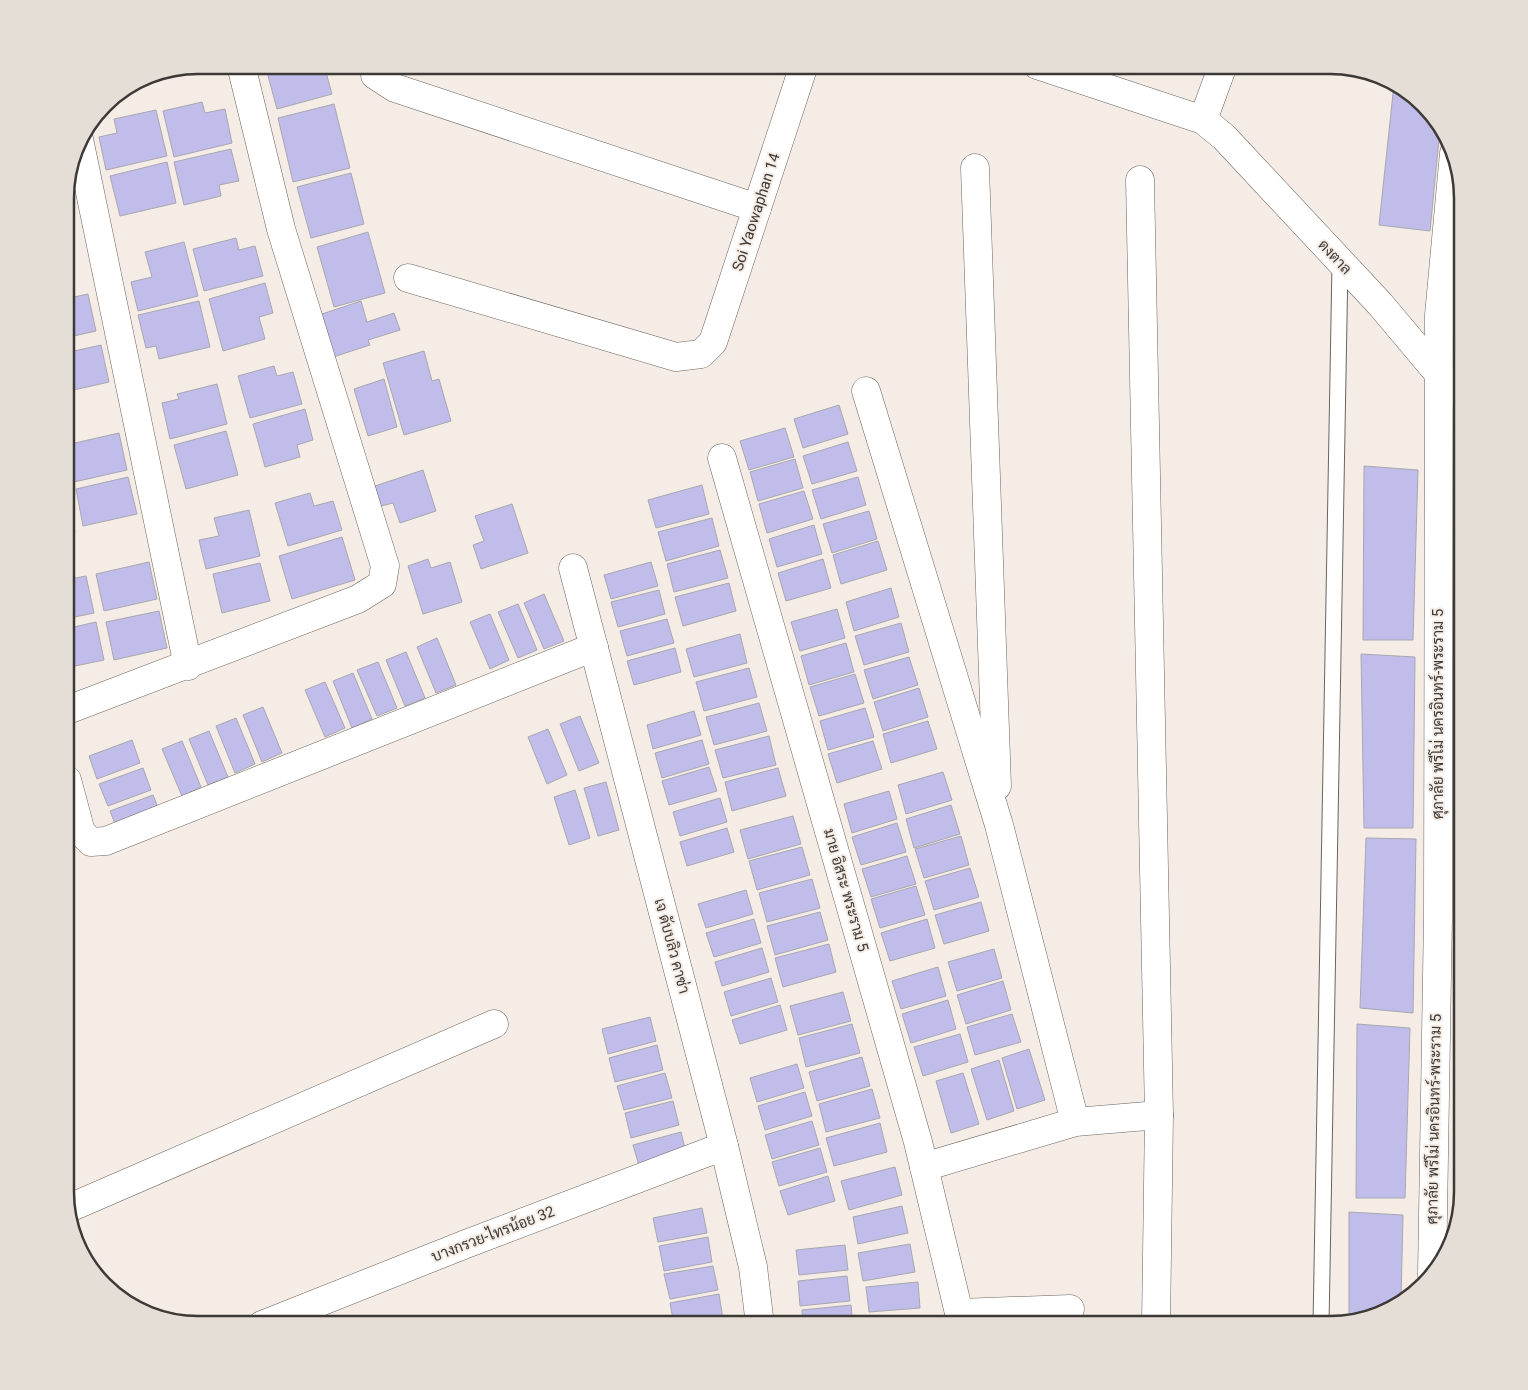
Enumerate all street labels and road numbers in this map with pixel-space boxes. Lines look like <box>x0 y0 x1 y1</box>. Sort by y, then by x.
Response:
street label: Soi Yaowaphan 14 <box>728 150 784 273</box>
street label: ดงตาล <box>1315 236 1355 278</box>
street label: ศุภาลัย พรีโม่ นครอินทร์-พระราม 5 <box>1428 609 1449 819</box>
street label: มาย อิสระ พระราม 5 <box>820 826 872 954</box>
street label: เจ ดับบลิว คาซ่า <box>651 896 694 996</box>
street label: ศุภาลัย พรีโม่ นครอินทร์-พระราม 5 <box>1422 1014 1447 1225</box>
street label: บางกรวย-ไทรน้อย 32 <box>428 1201 557 1266</box>

